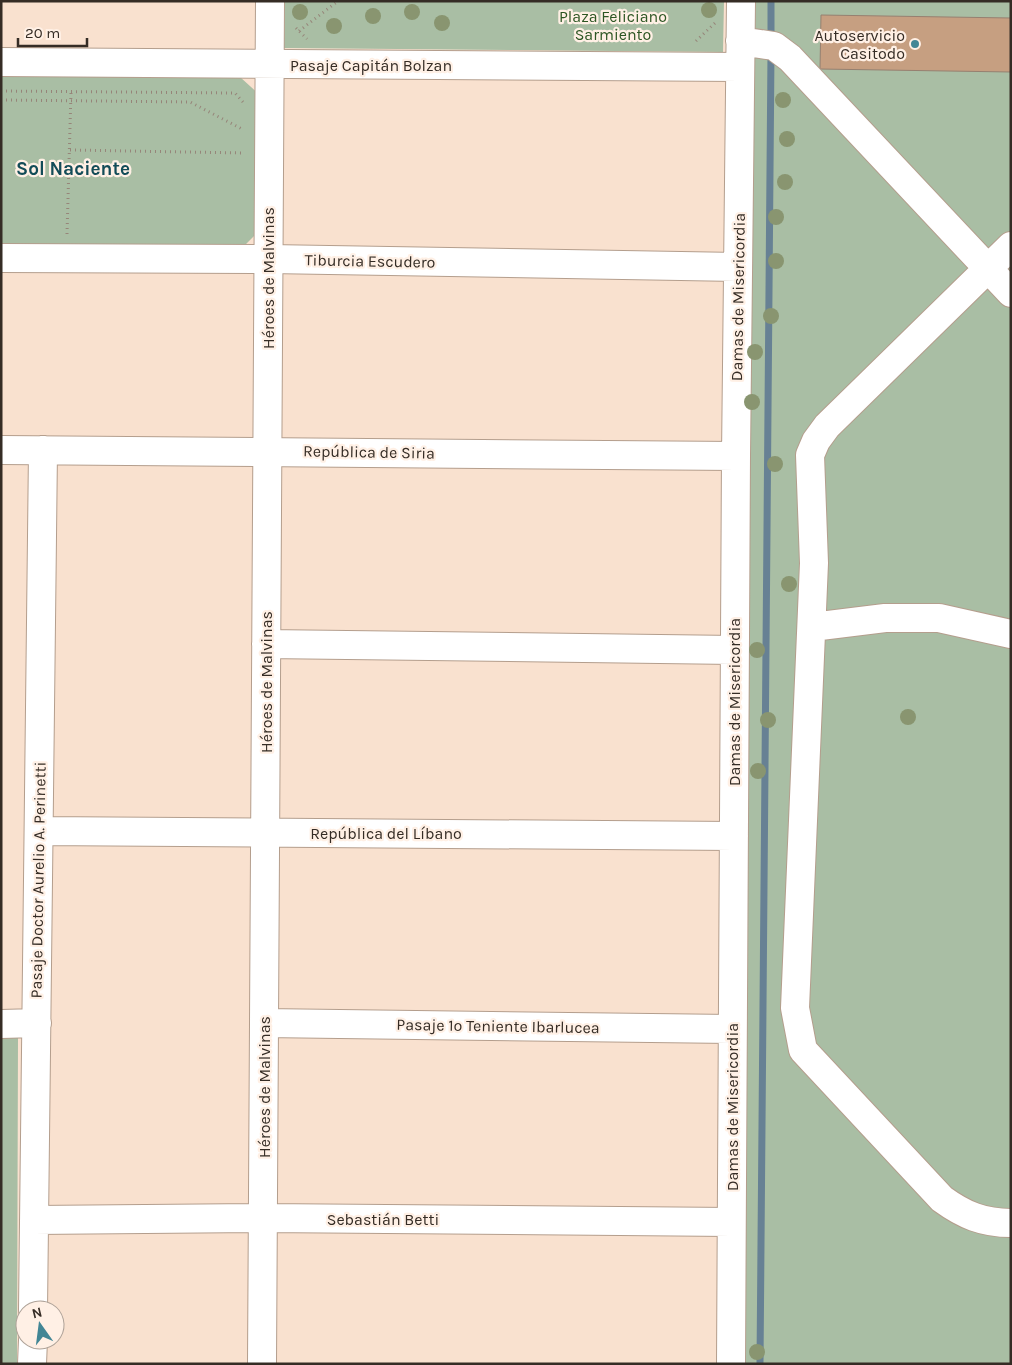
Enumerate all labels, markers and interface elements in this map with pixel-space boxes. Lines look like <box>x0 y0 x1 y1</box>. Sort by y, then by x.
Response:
park label: Plaza Feliciano Sarmiento <box>559 7 667 44</box>
scale bar <box>18 15 86 47</box>
text: 20 m <box>25 24 60 42</box>
place label: Autoservicio Casitodo <box>814 26 905 63</box>
marker: Autoservicio Casitodo <box>909 38 921 50</box>
street label: Pasaje Capitán Bolzan <box>290 56 452 75</box>
district label: Sol Naciente <box>16 158 130 180</box>
street label: Héroes de Malvinas <box>259 207 278 349</box>
street label: Damas de Misericordia <box>727 213 749 381</box>
street label: Tiburcia Escudero <box>304 250 436 272</box>
street label: República de Siria <box>303 441 435 463</box>
street label: Héroes de Malvinas <box>257 611 276 753</box>
street label: Damas de Misericordia <box>725 618 744 786</box>
street label: Pasaje Doctor Aurelio A. Perinetti <box>26 762 50 998</box>
street label: República del Líbano <box>310 824 462 843</box>
street label: Pasaje 1º Teniente Ibarlucea <box>396 1015 600 1037</box>
street label: Héroes de Malvinas <box>255 1016 274 1158</box>
street label: Damas de Misericordia <box>723 1023 742 1191</box>
street label: Sebastián Betti <box>327 1210 439 1229</box>
north arrow <box>15 1300 65 1350</box>
text: N <box>30 1303 44 1322</box>

